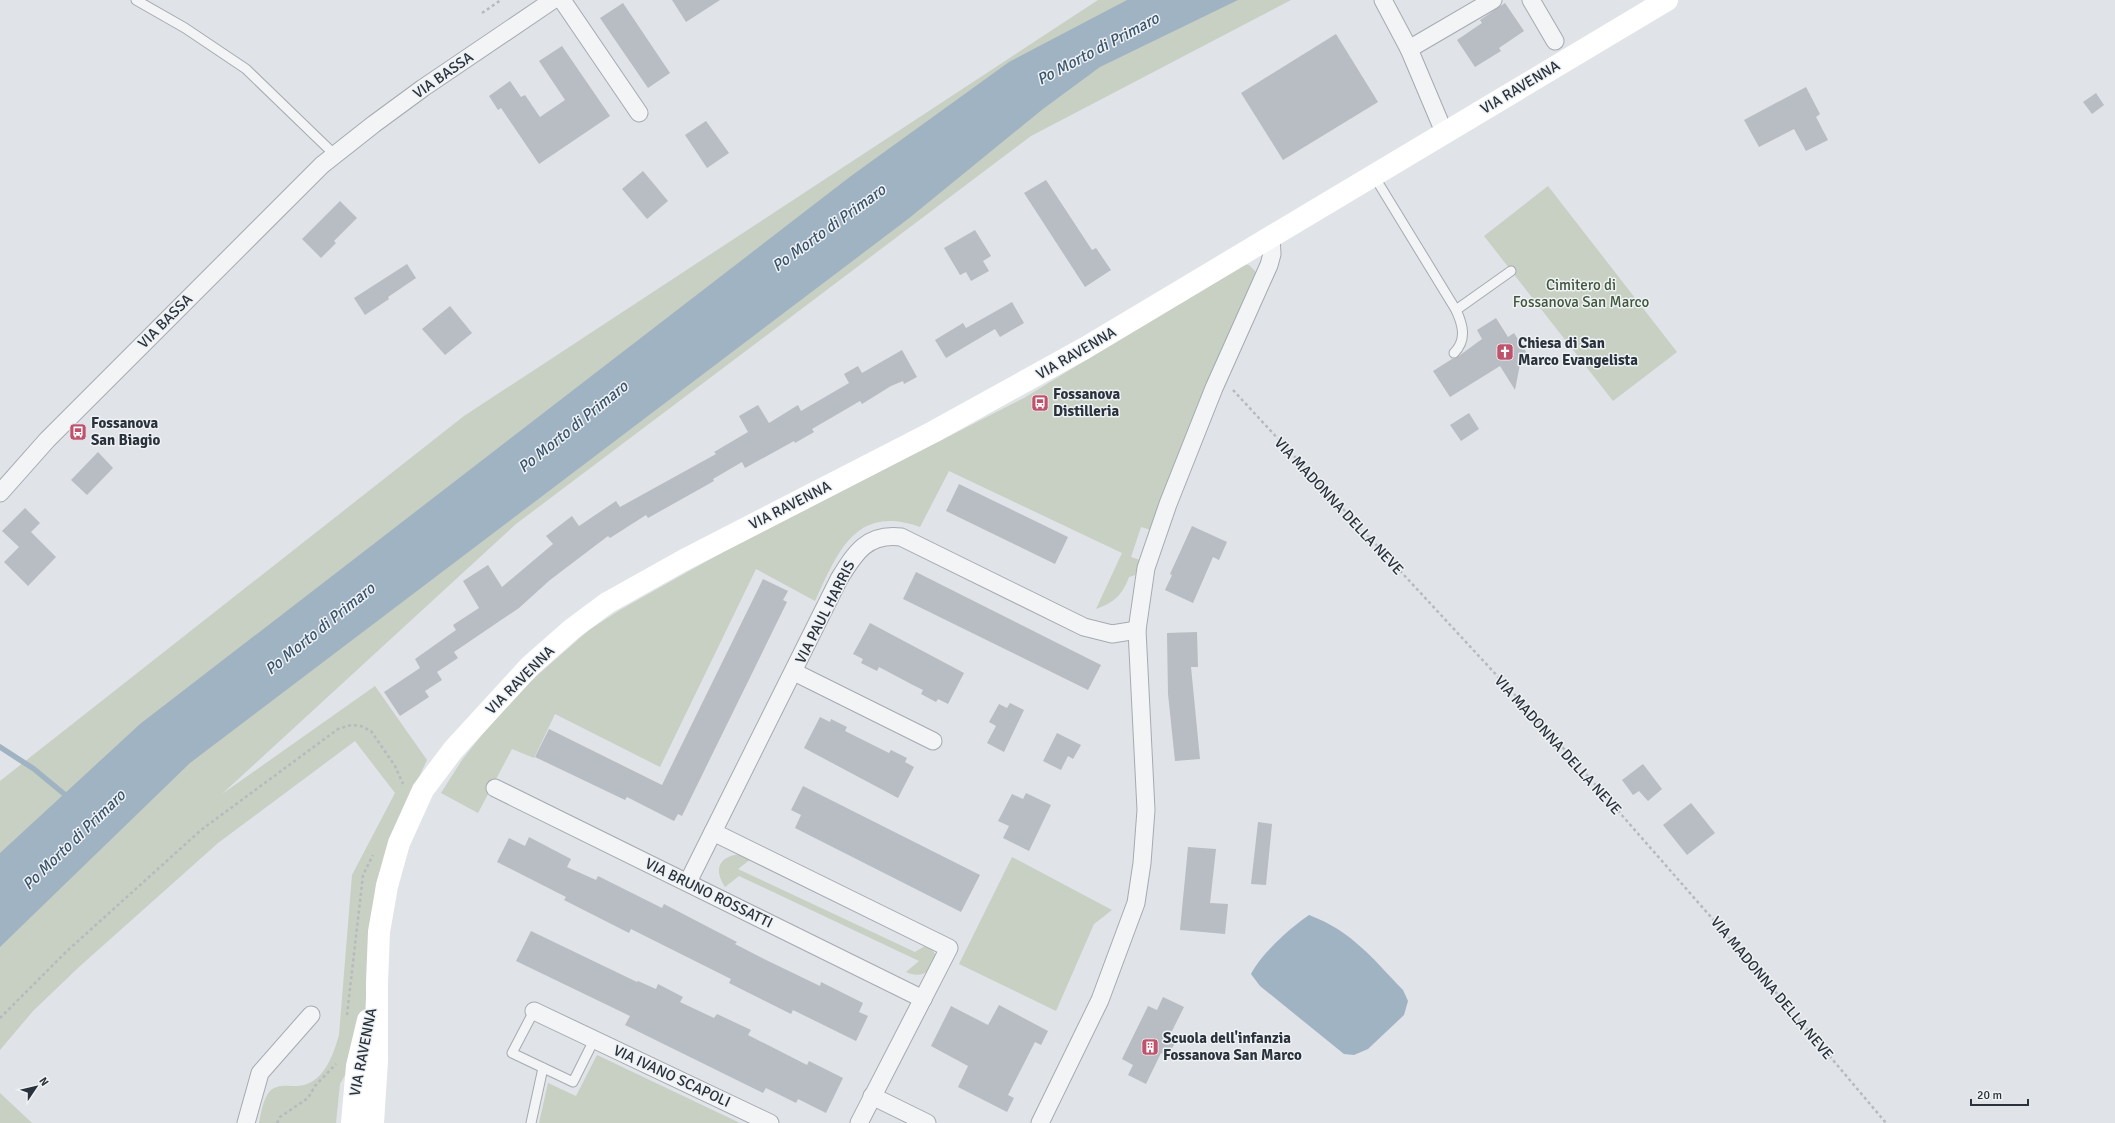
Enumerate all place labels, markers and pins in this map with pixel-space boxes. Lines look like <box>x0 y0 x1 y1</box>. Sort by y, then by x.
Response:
place label: Chiesa di San Marco Evangelista <box>1518 334 1638 369</box>
church icon: Chiesa di San Marco Evangelista <box>1495 342 1515 362</box>
place label: Fossanova Distilleria <box>1053 385 1120 420</box>
bus stop icon: Fossanova Distilleria <box>1030 393 1050 413</box>
place label: Fossanova San Biagio <box>91 414 160 449</box>
bus stop icon: Fossanova San Biagio <box>68 422 88 442</box>
place label: Scuola dell'infanzia Fossanova San Marco <box>1163 1029 1302 1064</box>
building icon: Scuola dell'infanzia Fossanova San Marco <box>1140 1037 1160 1057</box>

